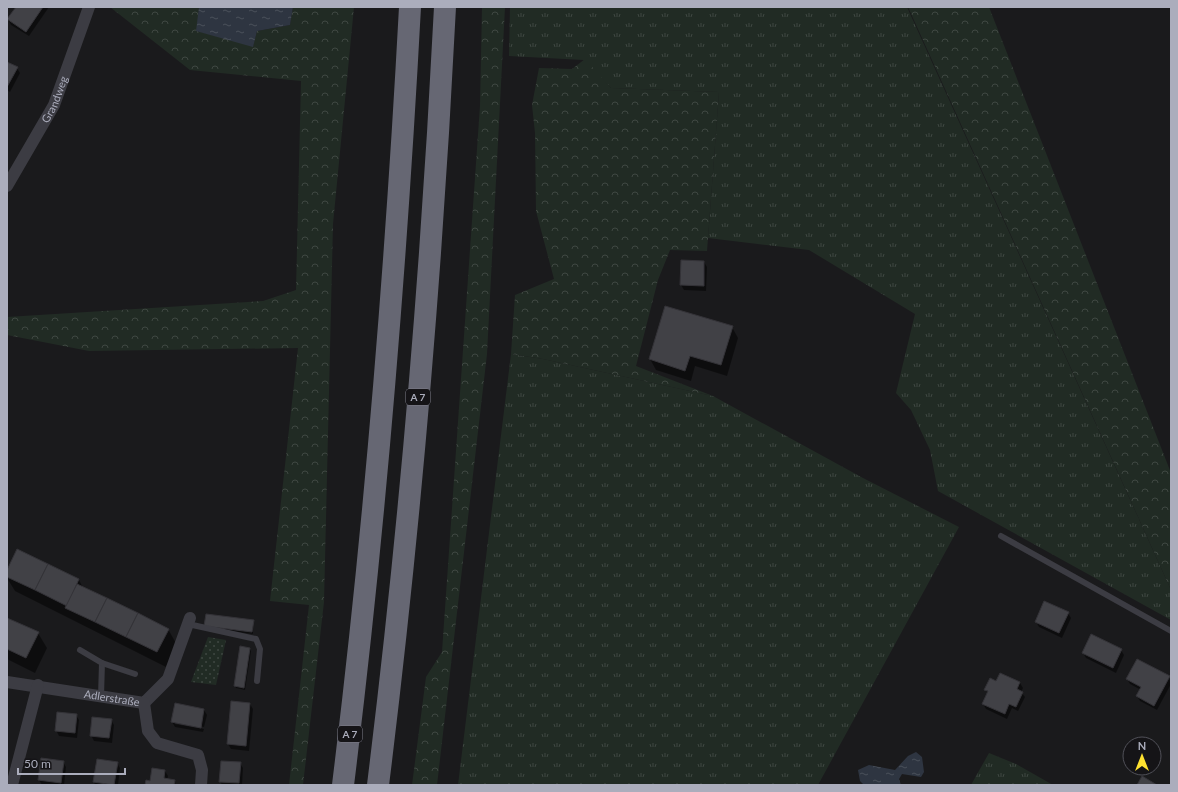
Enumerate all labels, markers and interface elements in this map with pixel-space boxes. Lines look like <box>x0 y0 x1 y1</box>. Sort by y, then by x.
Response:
street label: Grandweg <box>38 74 70 125</box>
road number: A 7 <box>406 389 430 405</box>
street label: Adlerstraße <box>83 687 141 708</box>
road number: A 7 <box>338 726 362 742</box>
north arrow <box>1122 736 1162 776</box>
text: N <box>1138 739 1146 752</box>
scale bar <box>18 750 125 776</box>
text: 50 m <box>24 756 51 771</box>

